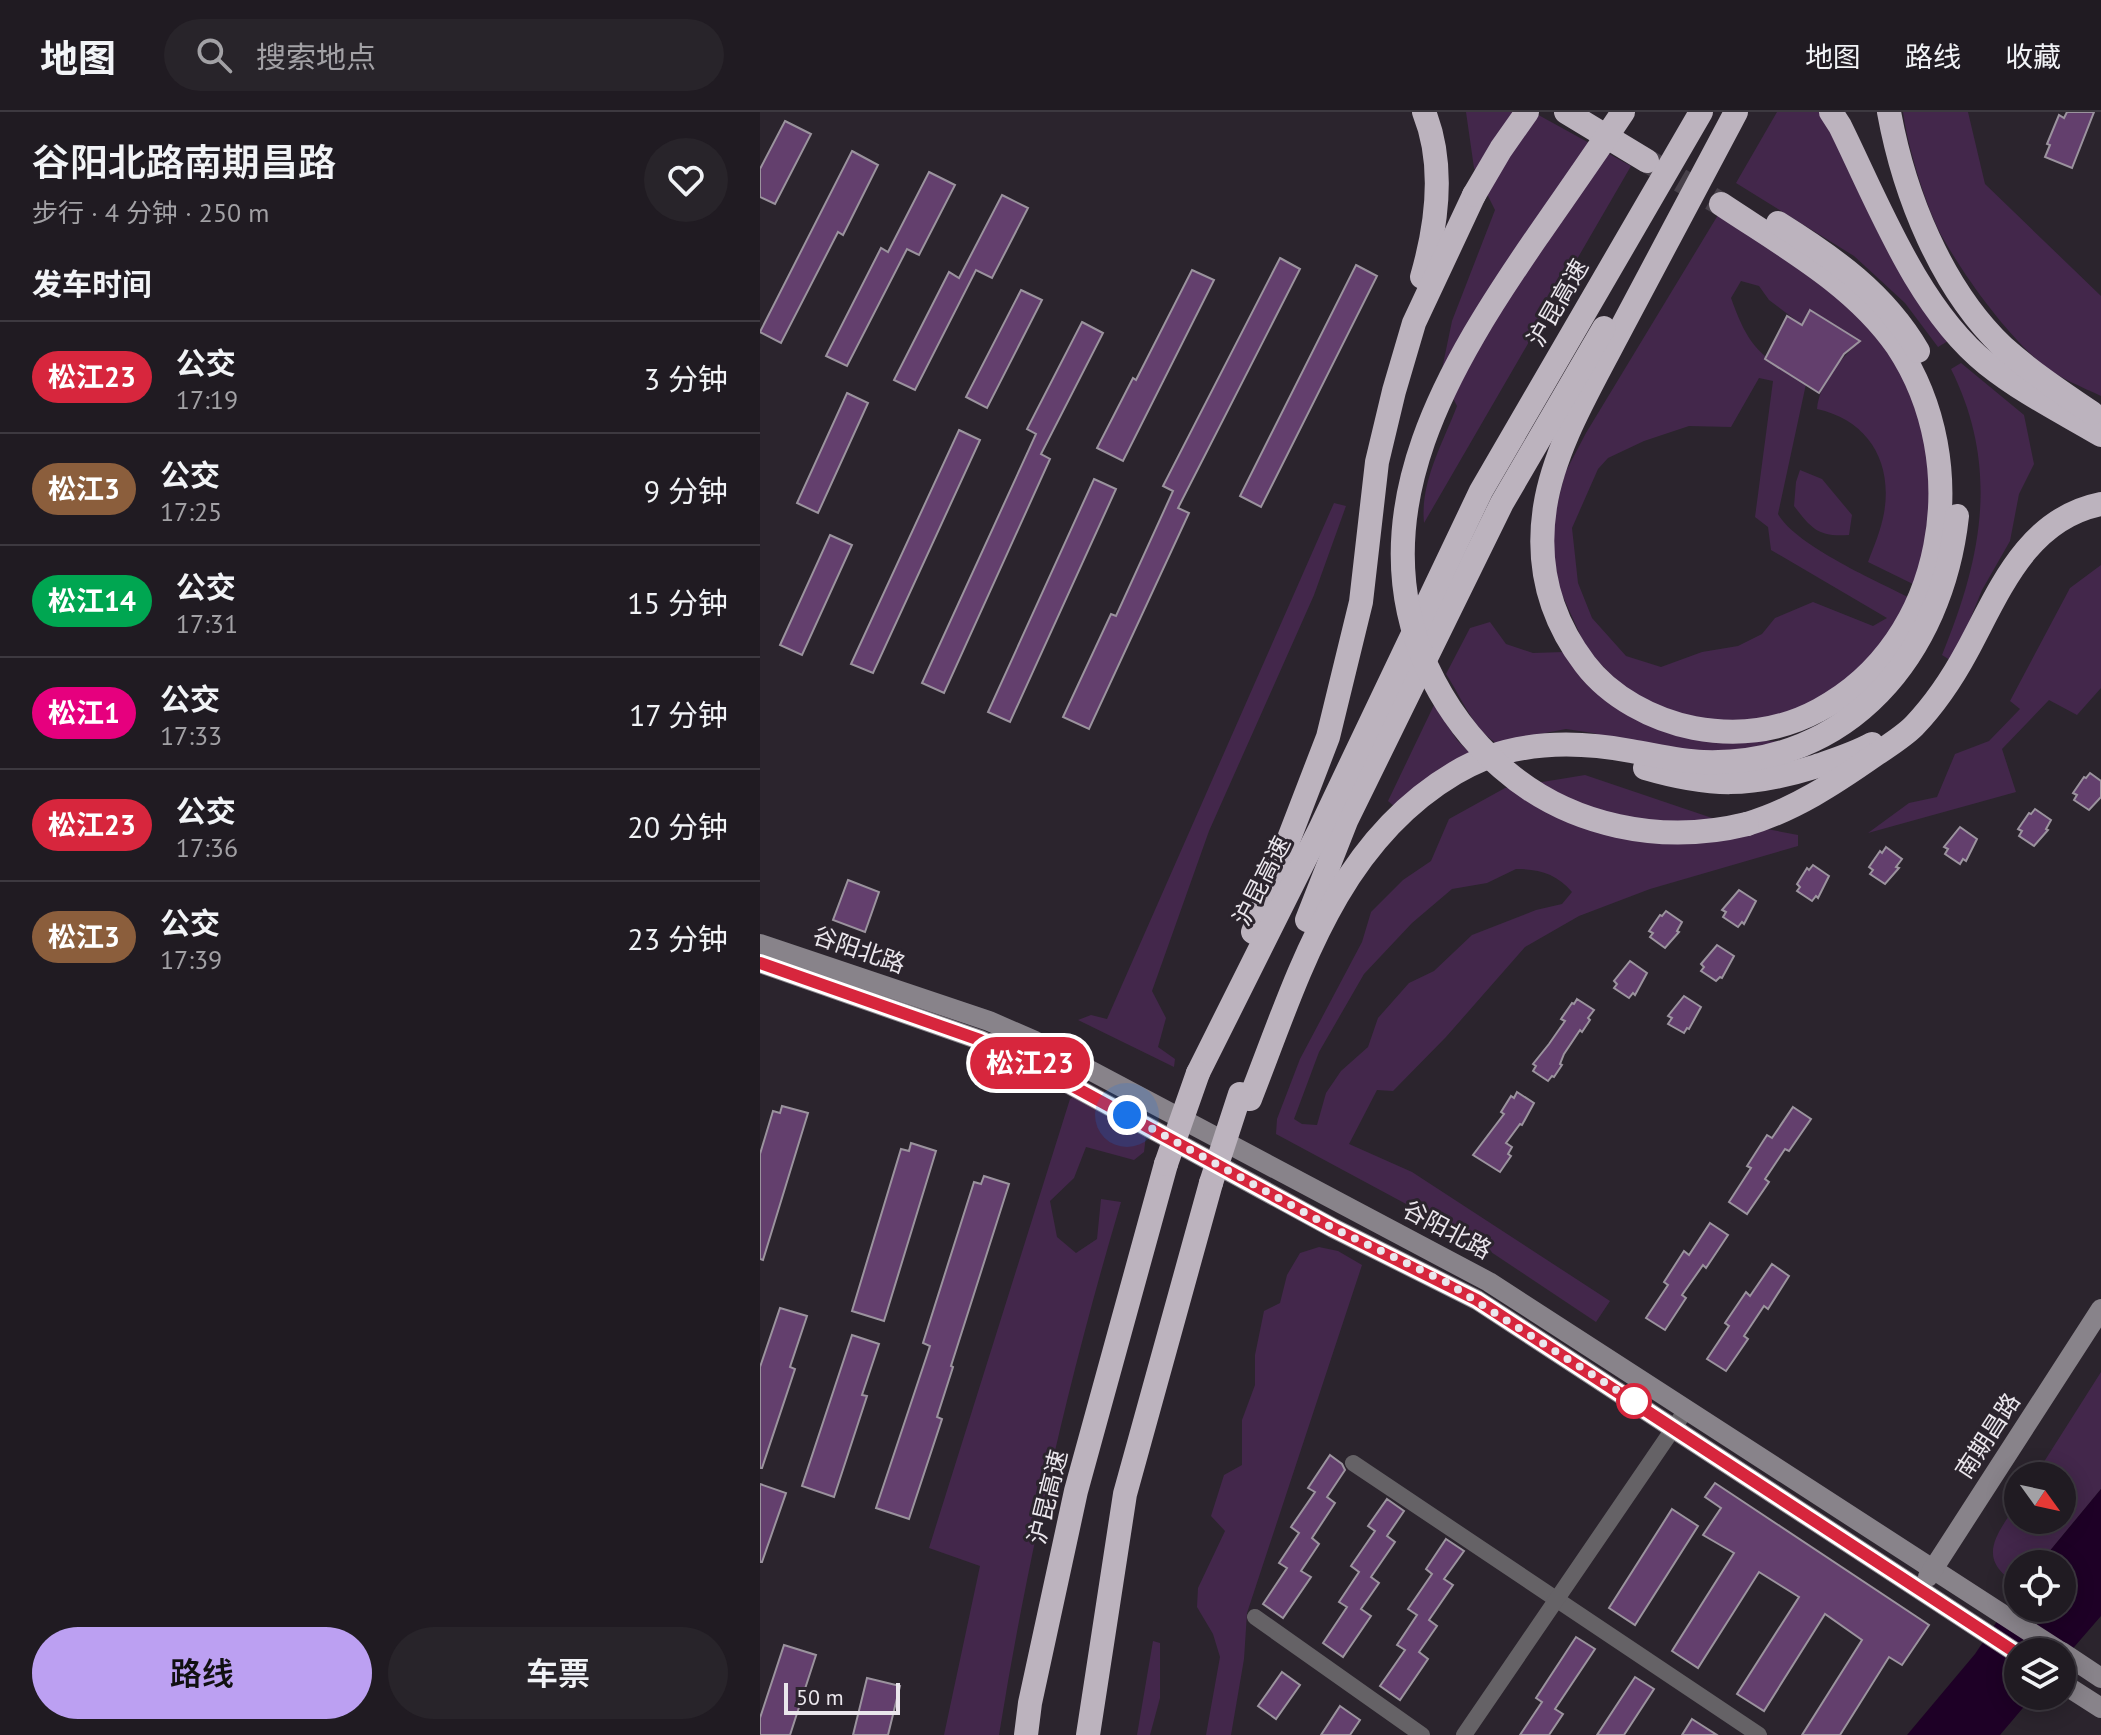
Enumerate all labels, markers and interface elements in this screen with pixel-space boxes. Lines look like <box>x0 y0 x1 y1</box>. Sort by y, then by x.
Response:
search box <box>164 19 724 91</box>
text: 地图 <box>40 33 116 82</box>
icon: search <box>192 33 236 77</box>
text: 搜索地点 <box>256 37 376 76</box>
text: 地图 <box>1805 38 1861 75</box>
text: 路线 <box>1905 38 1961 75</box>
text: 收藏 <box>2005 38 2061 75</box>
text: 谷阳北路南期昌路 <box>32 137 336 186</box>
button: heart <box>644 138 728 222</box>
text: 步行 · 4 分钟 · 250 m <box>32 196 269 229</box>
street label: 沪昆高速 <box>1520 253 1595 352</box>
text: 发车时间 <box>32 264 152 303</box>
text: 公交 <box>176 343 236 382</box>
text: 松江23 <box>48 358 136 395</box>
text: 3 分钟 <box>644 359 728 398</box>
text: 17:19 <box>176 383 238 416</box>
text: 公交 <box>160 455 220 494</box>
text: 松江3 <box>48 470 120 507</box>
text: 9 分钟 <box>644 471 728 510</box>
text: 17:25 <box>160 495 222 528</box>
text: 公交 <box>176 567 236 606</box>
text: 松江14 <box>48 582 136 619</box>
text: 15 分钟 <box>627 583 728 622</box>
text: 17:31 <box>176 607 238 640</box>
text: 公交 <box>160 679 220 718</box>
text: 松江1 <box>48 694 120 731</box>
text: 17 分钟 <box>629 695 728 734</box>
text: 17:33 <box>160 719 222 752</box>
text: 公交 <box>176 791 236 830</box>
text: 松江23 <box>48 806 136 843</box>
text: 20 分钟 <box>627 807 728 846</box>
text: 17:36 <box>176 831 238 864</box>
street label: 沪昆高速 <box>1226 831 1297 931</box>
text: 公交 <box>160 903 220 942</box>
text: 松江3 <box>48 918 120 955</box>
text: 23 分钟 <box>627 919 728 958</box>
street label: 谷阳北路 <box>809 919 910 980</box>
text: 17:39 <box>160 943 222 976</box>
line badge: 松江23 <box>974 1037 1086 1089</box>
text: 松江23 <box>986 1044 1074 1081</box>
your location <box>1107 1095 1147 1135</box>
street label: 谷阳北路 <box>1398 1193 1497 1266</box>
unlabelled marker <box>1617 1384 1651 1418</box>
street label: 南期昌路 <box>1948 1387 2027 1484</box>
street label: 沪昆高速 <box>1021 1447 1074 1547</box>
north arrow <box>2004 1462 2076 1534</box>
map controls <box>2004 1462 2076 1710</box>
button: locate <box>2004 1550 2076 1622</box>
button: 路线 <box>32 1627 372 1719</box>
button: 车票 <box>388 1627 728 1719</box>
button: layers <box>2004 1638 2076 1710</box>
scale bar <box>784 1679 900 1715</box>
text: 50 m <box>796 1683 844 1711</box>

